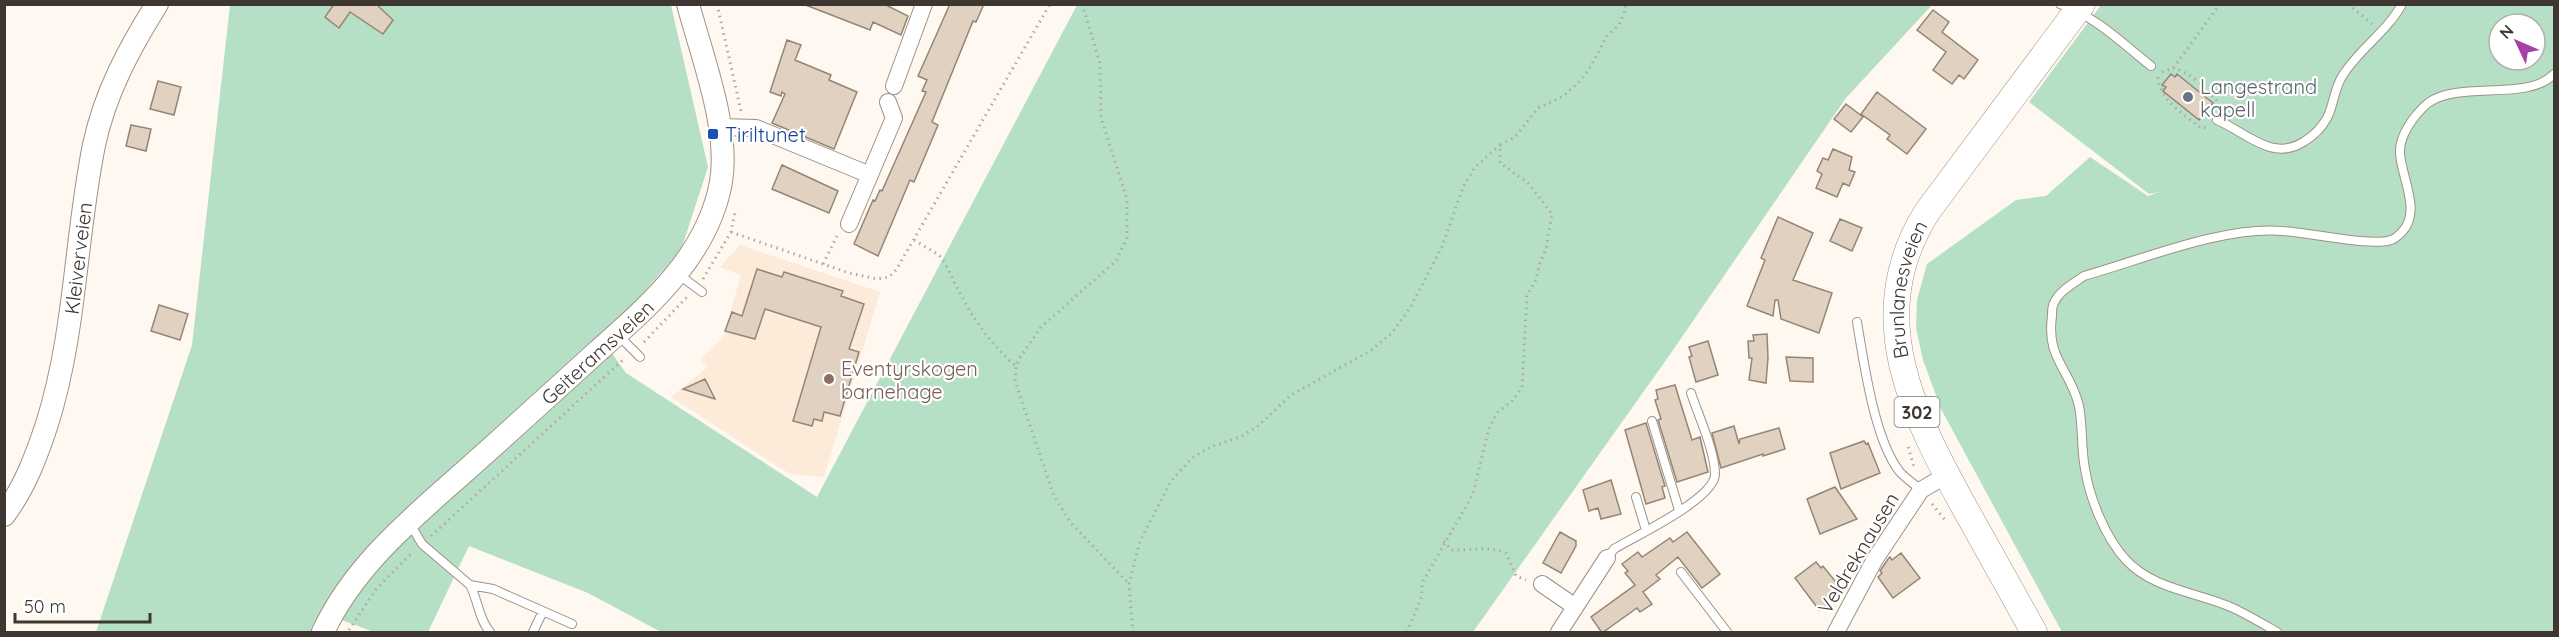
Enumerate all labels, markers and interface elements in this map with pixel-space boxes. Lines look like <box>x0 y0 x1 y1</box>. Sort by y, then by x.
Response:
north arrow <box>2487 12 2547 72</box>
text: N <box>2495 20 2517 43</box>
place label: Langestrand kapell <box>2200 74 2317 122</box>
marker: Langestrand kapell <box>2181 90 2195 104</box>
place label: Tiriltunet <box>725 122 806 147</box>
marker: Tiriltunet <box>706 127 720 141</box>
street label: Kleiverveien <box>58 200 97 316</box>
street label: Brunlanesveien <box>1884 216 1932 361</box>
street label: Geiteramsveien <box>535 294 659 410</box>
place label: Eventyrskogen barnehage <box>841 356 978 404</box>
marker: Eventyrskogen barnehage <box>822 372 836 386</box>
road number: 302 <box>1894 397 1940 427</box>
street label: Veldreknausen <box>1812 488 1904 618</box>
scale bar <box>15 586 150 624</box>
text: 50 m <box>24 595 66 618</box>

